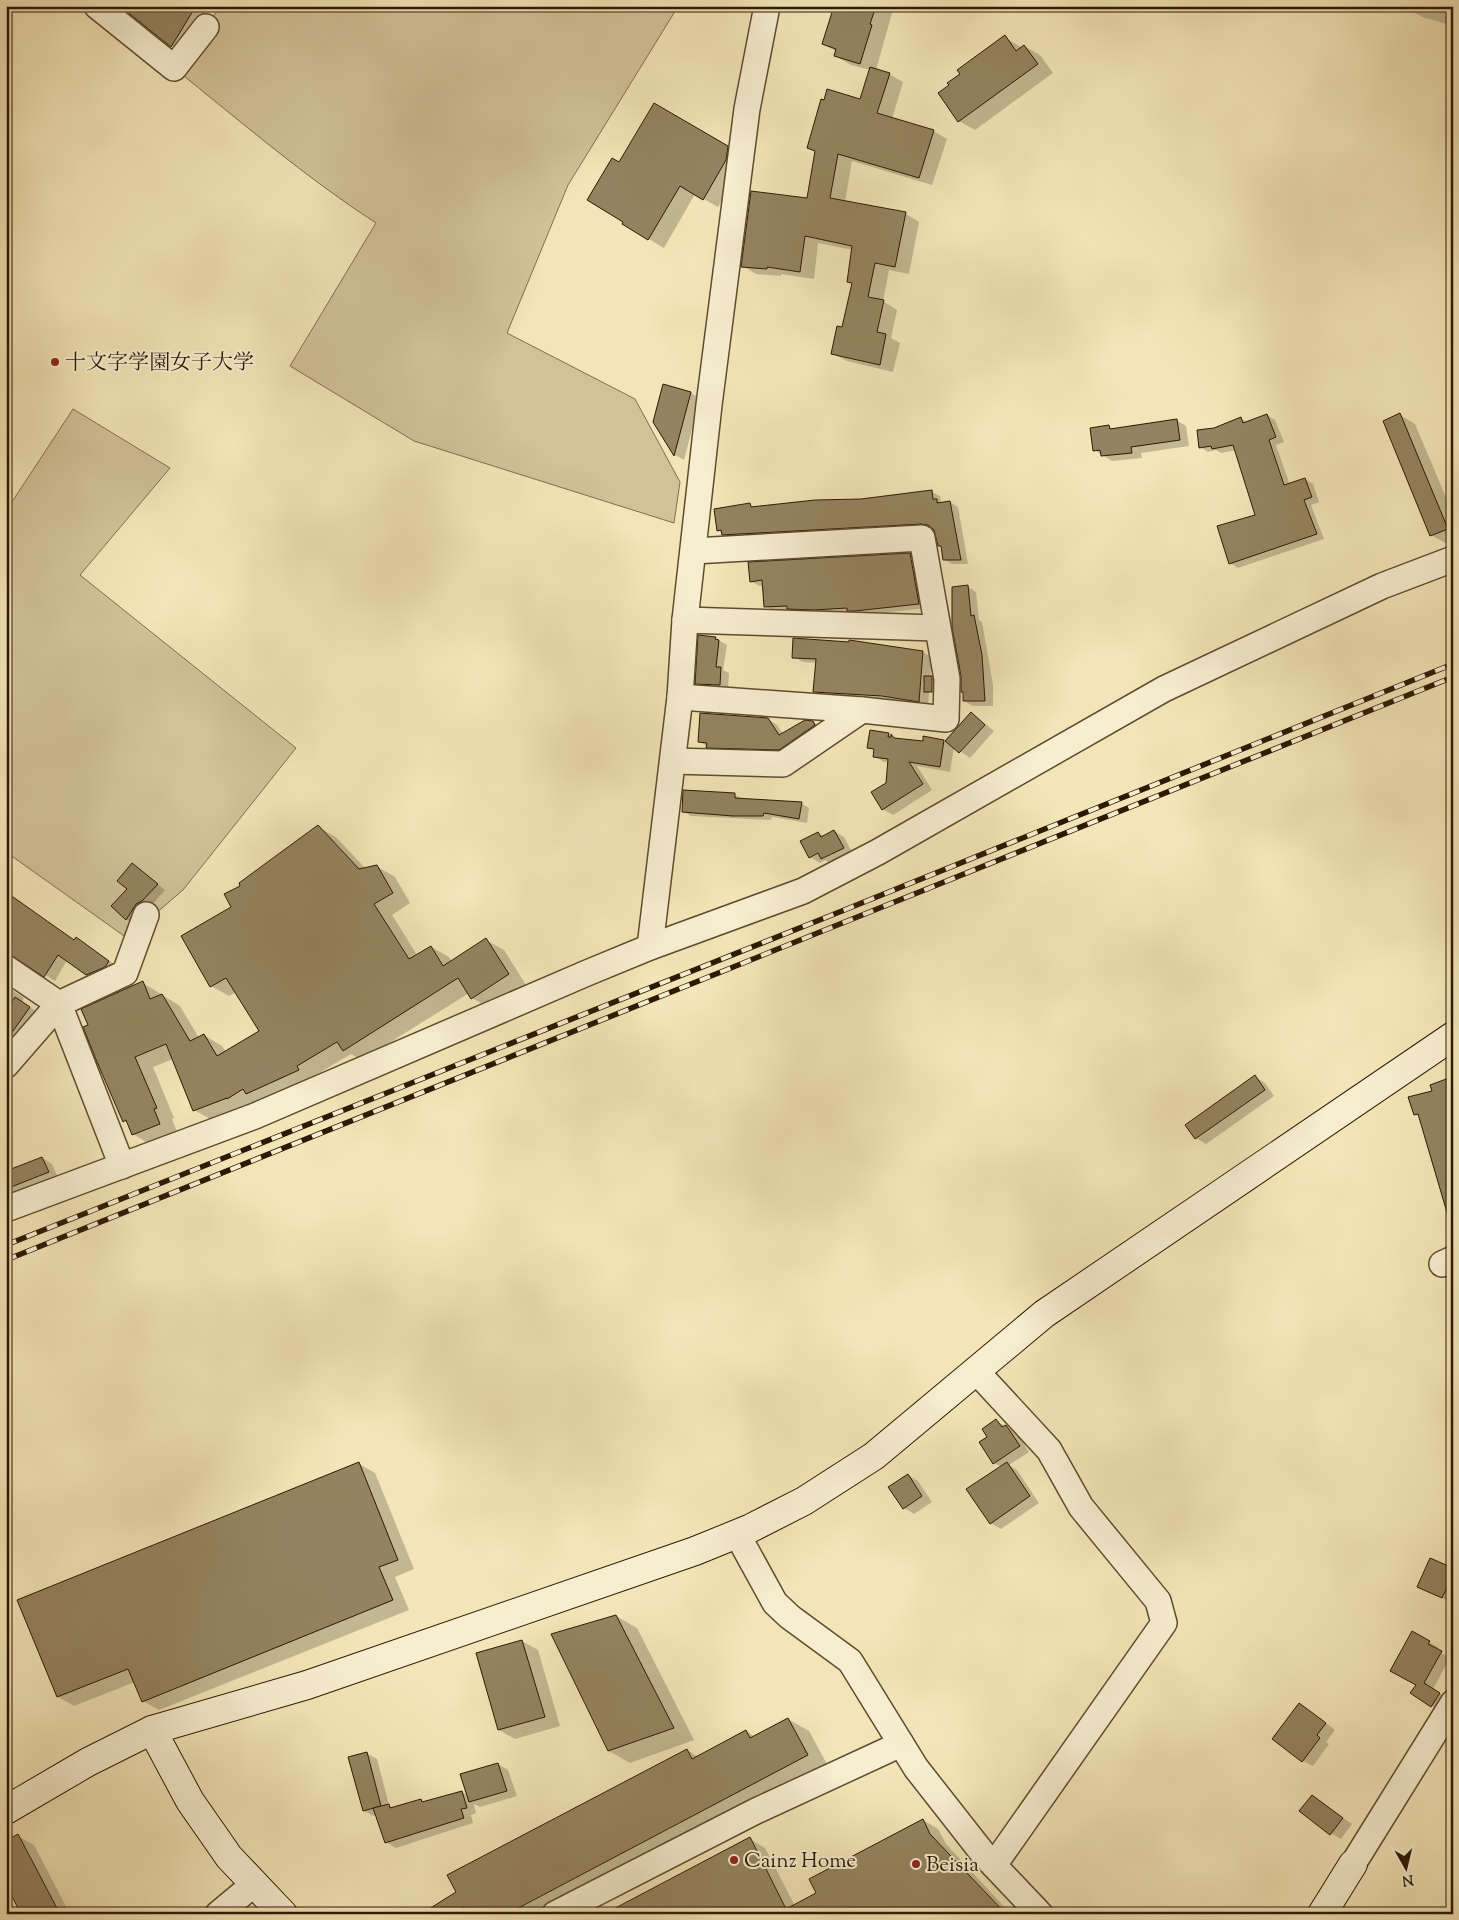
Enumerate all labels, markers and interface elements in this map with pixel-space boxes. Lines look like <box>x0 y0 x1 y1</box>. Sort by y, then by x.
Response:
place label: 十文字学園女子大学 <box>65 349 254 379</box>
marker: 十文字学園女子大学 <box>49 356 61 368</box>
north arrow <box>1382 1842 1432 1892</box>
place label: Cainz Home <box>744 1847 856 1877</box>
place label: Beisia <box>926 1851 979 1881</box>
marker: Cainz Home <box>728 1854 740 1866</box>
marker: Beisia <box>910 1858 922 1870</box>
text: N <box>1401 1868 1414 1890</box>

